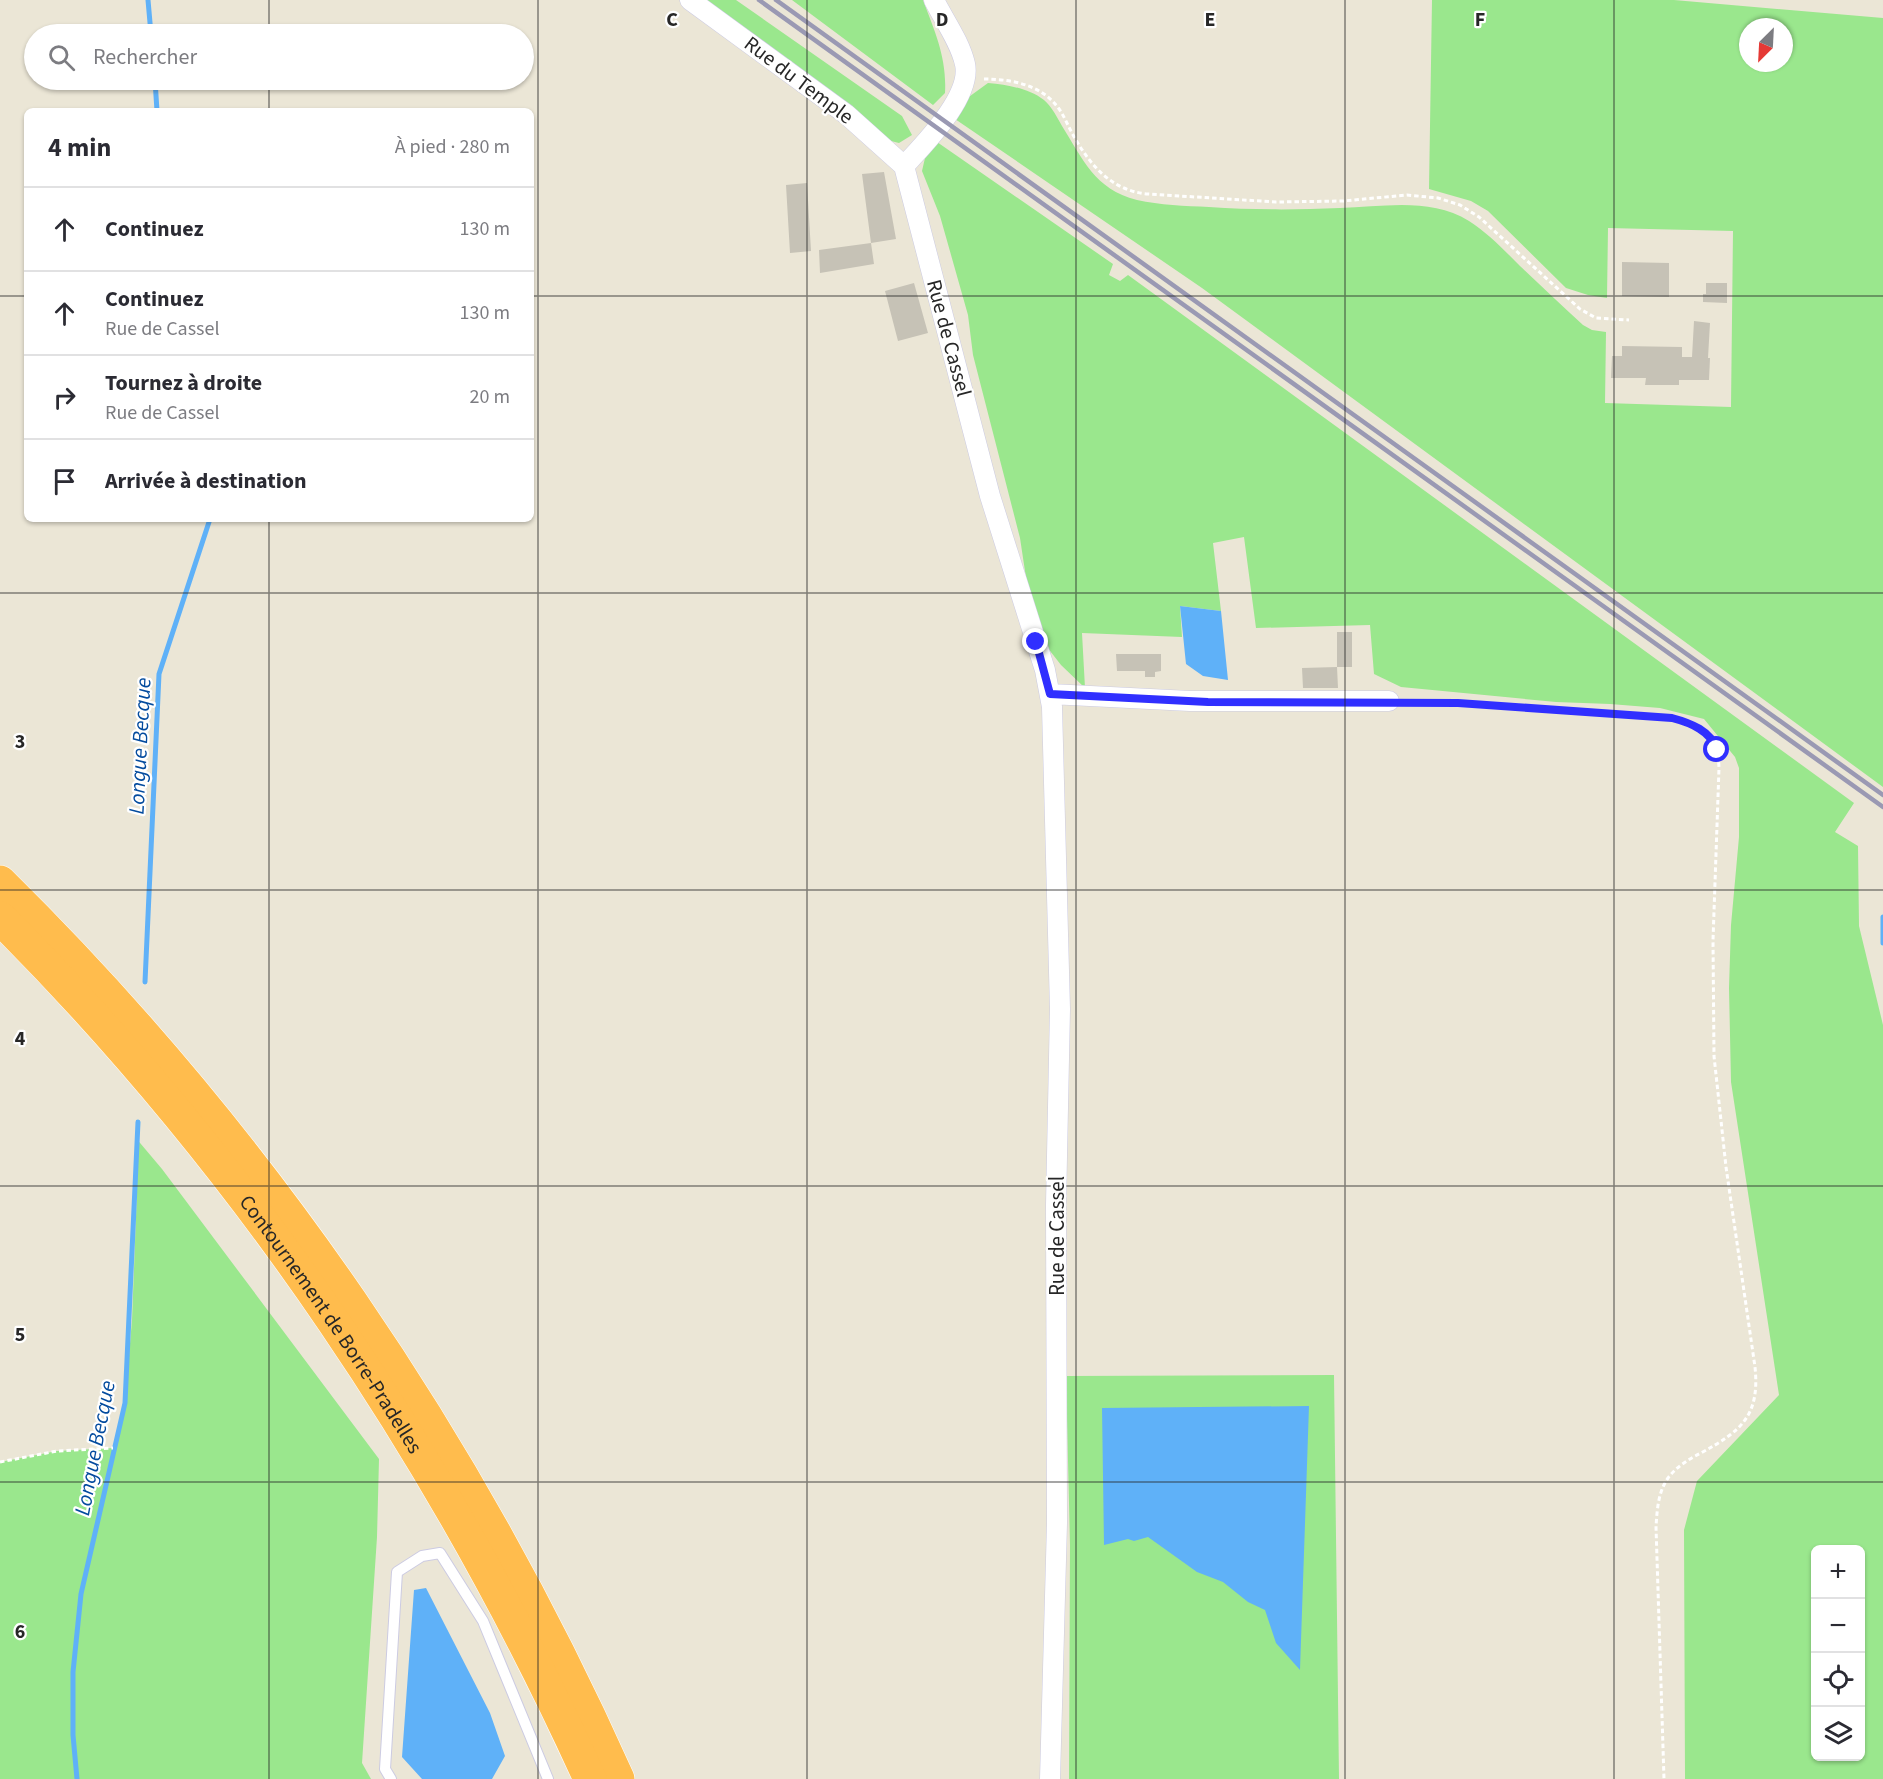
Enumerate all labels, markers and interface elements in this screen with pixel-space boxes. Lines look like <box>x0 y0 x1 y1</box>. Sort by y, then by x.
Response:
text: C <box>666 6 678 34</box>
text: D <box>936 6 948 34</box>
text: E <box>1205 6 1215 34</box>
text: F <box>1475 6 1485 34</box>
north arrow <box>1739 18 1793 72</box>
search box <box>24 24 534 90</box>
street label: Rue du Temple <box>738 29 860 131</box>
icon: search <box>45 41 78 74</box>
text: Rechercher <box>93 41 197 73</box>
text: 4 min <box>48 129 111 166</box>
text: À pied · 280 m <box>395 133 510 161</box>
icon: ahead <box>48 213 81 246</box>
text: Continuez <box>105 213 204 245</box>
text: 130 m <box>460 215 510 243</box>
street label: Rue de Cassel <box>919 276 979 400</box>
text: Continuez <box>105 283 204 315</box>
icon: ahead <box>48 297 81 330</box>
text: 130 m <box>460 299 510 327</box>
text: Rue de Cassel <box>105 315 219 343</box>
text: Tournez à droite <box>105 367 262 399</box>
icon: right <box>48 381 81 414</box>
text: 20 m <box>470 383 510 411</box>
text: Rue de Cassel <box>105 399 219 427</box>
icon: arrive <box>48 465 81 498</box>
text: Arrivée à destination <box>105 465 307 497</box>
route end <box>1022 628 1048 654</box>
water label: Longue Becque <box>120 677 160 815</box>
text: 3 <box>15 728 25 756</box>
route start <box>1703 736 1729 762</box>
text: 4 <box>15 1025 26 1053</box>
street label: Rue de Cassel <box>1042 1176 1072 1296</box>
street label: Contournement de Borre-Pradelles <box>232 1188 430 1459</box>
text: 5 <box>15 1321 25 1349</box>
water label: Longue Becque <box>66 1378 124 1518</box>
map controls <box>1811 1545 1865 1761</box>
button: + <box>1811 1545 1865 1599</box>
button: − <box>1811 1599 1865 1653</box>
text: 6 <box>15 1618 25 1646</box>
button: locate <box>1811 1653 1865 1707</box>
button: layers <box>1811 1707 1865 1761</box>

